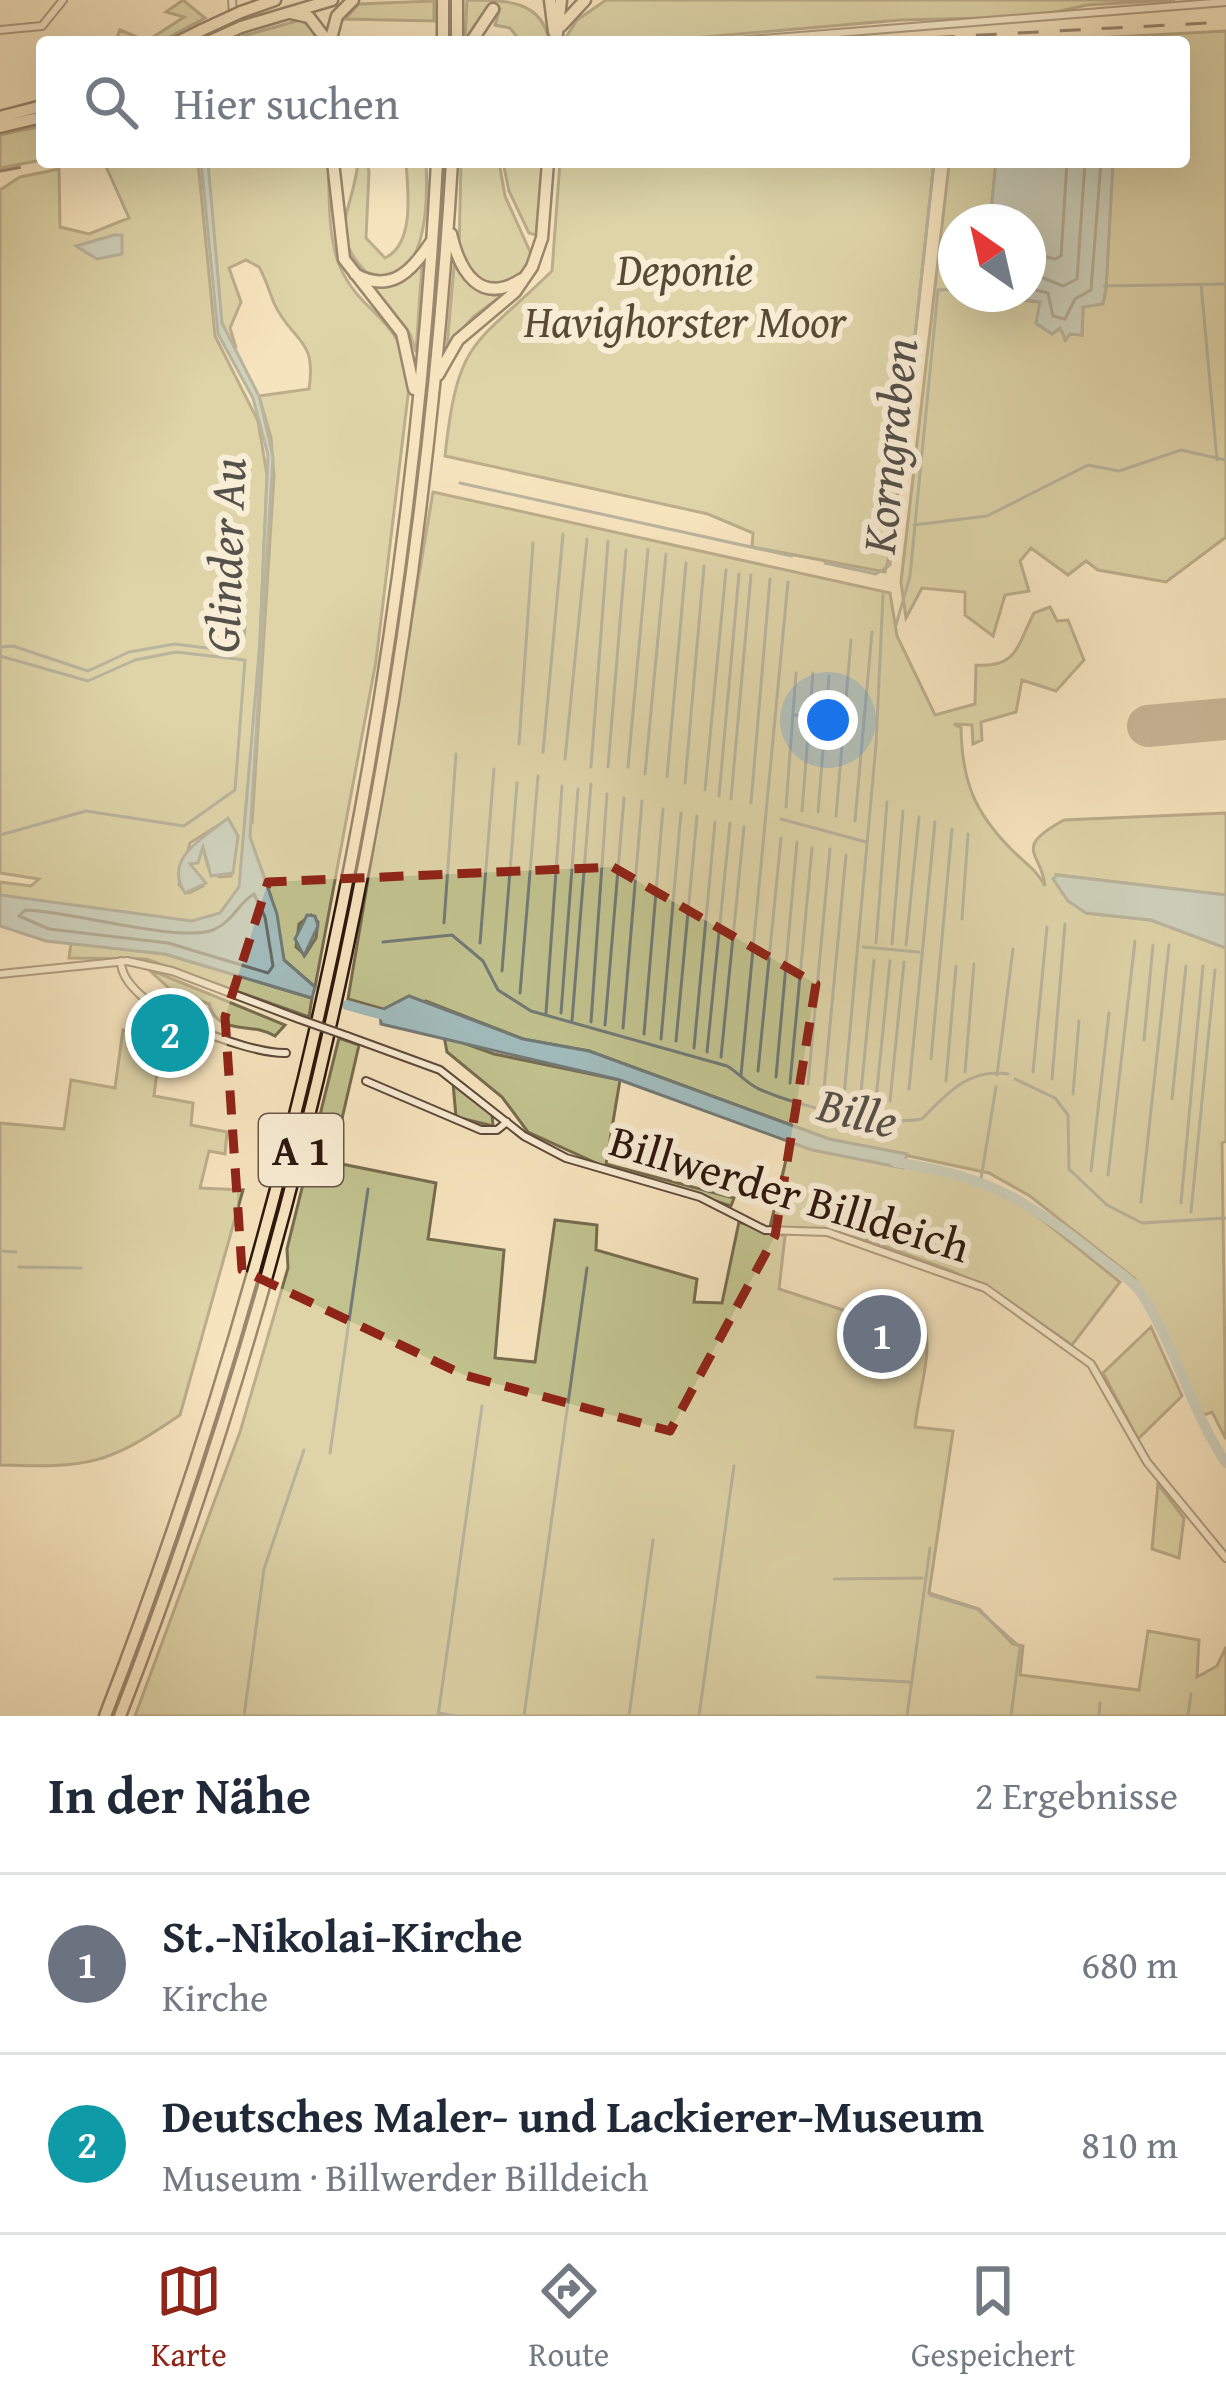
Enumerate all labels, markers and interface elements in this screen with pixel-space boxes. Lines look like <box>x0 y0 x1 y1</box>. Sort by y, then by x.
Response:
search box <box>36 36 1190 168</box>
icon: search <box>78 69 144 135</box>
text: Hier suchen <box>174 70 399 135</box>
north arrow <box>938 204 1046 312</box>
park label: Deponie Havighorster Moor <box>523 236 848 353</box>
water label: Korngraben <box>842 335 935 558</box>
water label: Glinder Au <box>186 456 263 654</box>
your location <box>798 690 858 750</box>
pin: 2 <box>131 988 209 1078</box>
water label: Bille <box>810 1067 905 1156</box>
street label: Billwerder Billdeich <box>602 1107 978 1278</box>
road number: A 1 <box>259 1114 343 1186</box>
pin: 1 <box>843 1289 921 1379</box>
text: In der Nähe <box>48 1757 311 1832</box>
text: 2 Ergebnisse <box>975 1766 1178 1823</box>
text: St.-Nikolai-Kirche <box>162 1903 523 1968</box>
text: 1 <box>77 1935 97 1992</box>
text: 680 m <box>1081 1935 1178 1992</box>
text: Kirche <box>162 1968 268 2025</box>
text: Deutsches Maler- und Lackierer-Museum <box>162 2083 984 2148</box>
text: 2 <box>77 2115 97 2172</box>
text: 810 m <box>1081 2115 1178 2172</box>
text: Museum · Billwerder Billdeich <box>162 2148 649 2205</box>
tab: Karte <box>151 2258 227 2378</box>
tab: Route <box>529 2258 609 2378</box>
tab: Gespeichert <box>911 2258 1075 2378</box>

